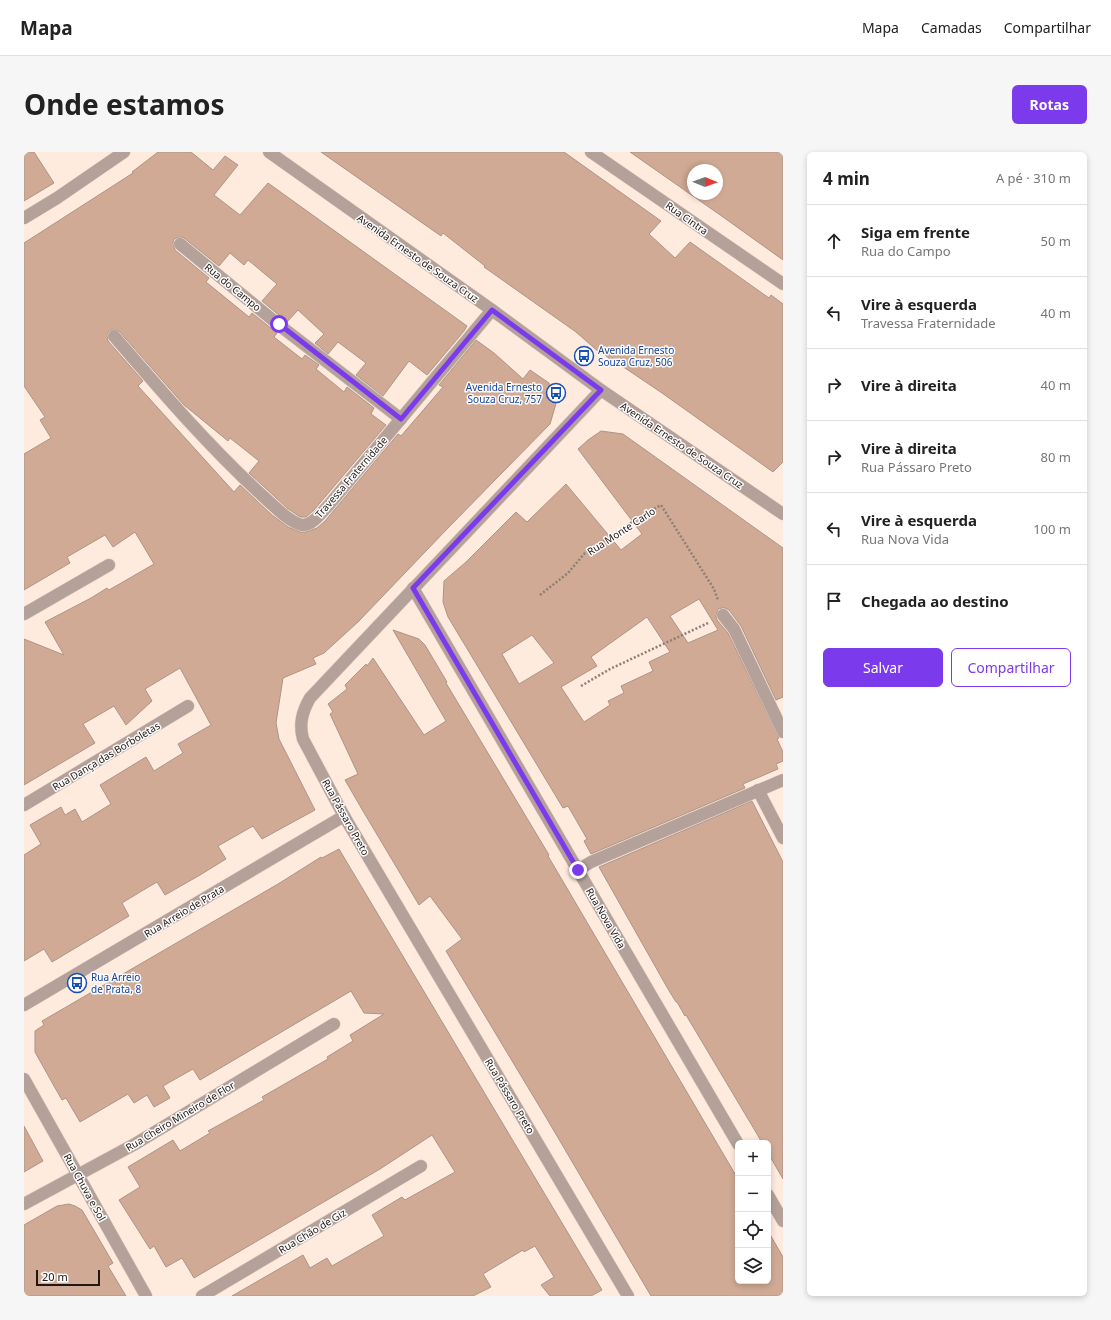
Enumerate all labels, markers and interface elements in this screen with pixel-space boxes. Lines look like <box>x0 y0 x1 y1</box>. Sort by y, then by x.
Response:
text: Mapa <box>20 15 73 41</box>
text: Mapa <box>862 18 899 37</box>
text: Camadas <box>921 18 982 37</box>
text: Compartilhar <box>1004 18 1091 37</box>
text: Onde estamos <box>24 85 225 123</box>
button: Rotas <box>1012 85 1087 124</box>
north arrow <box>687 164 723 200</box>
text: 4 min <box>823 167 870 190</box>
text: A pé · 310 m <box>996 169 1071 187</box>
street label: Rua Cintra <box>663 198 711 238</box>
street label: Avenida Ernesto de Souza Cruz <box>355 211 482 306</box>
text: Siga em frente <box>861 222 970 242</box>
icon: ahead <box>823 230 845 252</box>
text: 50 m <box>1041 232 1071 250</box>
text: Rua do Campo <box>861 242 951 260</box>
street label: Rua do Campo <box>202 260 264 314</box>
text: Vire à esquerda <box>861 294 977 314</box>
icon: left <box>823 302 845 324</box>
text: 40 m <box>1041 304 1071 322</box>
text: Travessa Fraternidade <box>861 314 996 332</box>
route start <box>270 315 288 333</box>
place label: Avenida Ernesto Souza Cruz, 506 <box>598 343 674 369</box>
bus stop icon: Avenida Ernesto Souza Cruz, 506 <box>573 345 595 367</box>
icon: right <box>823 374 845 396</box>
text: Vire à direita <box>861 375 957 395</box>
text: 40 m <box>1041 376 1071 394</box>
place label: Avenida Ernesto Souza Cruz, 757 <box>466 380 542 406</box>
bus stop icon: Avenida Ernesto Souza Cruz, 757 <box>545 382 567 404</box>
street label: Avenida Ernesto de Souza Cruz <box>618 399 746 492</box>
street label: Travessa Fraternidade <box>312 433 390 521</box>
text: Vire à direita <box>861 438 957 458</box>
icon: right <box>823 446 845 468</box>
text: 80 m <box>1041 448 1071 466</box>
text: Rua Pássaro Preto <box>861 458 972 476</box>
street label: Rua Monte Carlo <box>584 504 658 558</box>
text: Vire à esquerda <box>861 510 977 530</box>
icon: left <box>823 518 845 540</box>
text: 100 m <box>1033 520 1071 538</box>
text: Rua Nova Vida <box>861 530 949 548</box>
icon: arrive <box>823 590 845 612</box>
text: Chegada ao destino <box>861 591 1009 611</box>
button: Salvar <box>823 648 943 687</box>
button: Compartilhar <box>951 648 1071 687</box>
street label: Rua Dança das Borboletas <box>50 718 162 794</box>
street label: Rua Pássaro Preto <box>319 776 373 858</box>
route end <box>569 861 587 879</box>
street label: Rua Arreio de Prata <box>141 882 227 940</box>
street label: Rua Nova Vida <box>583 885 629 951</box>
place label: Rua Arreio de Prata, 8 <box>91 970 141 996</box>
bus stop icon: Rua Arreio de Prata, 8 <box>66 972 88 994</box>
street label: Rua Pássaro Preto <box>482 1056 538 1136</box>
street label: Rua Cheiro Mineiro de Flor <box>123 1078 237 1154</box>
map controls <box>735 1140 771 1284</box>
button: + <box>735 1140 771 1176</box>
street label: Rua Chuva e Sol <box>61 1151 109 1223</box>
button: − <box>735 1176 771 1212</box>
street label: Rua Chão de Giz <box>276 1205 349 1257</box>
button: locate <box>735 1212 771 1248</box>
button: layers <box>735 1248 771 1284</box>
scale bar <box>36 1268 100 1287</box>
text: 20 m <box>42 1269 68 1284</box>

